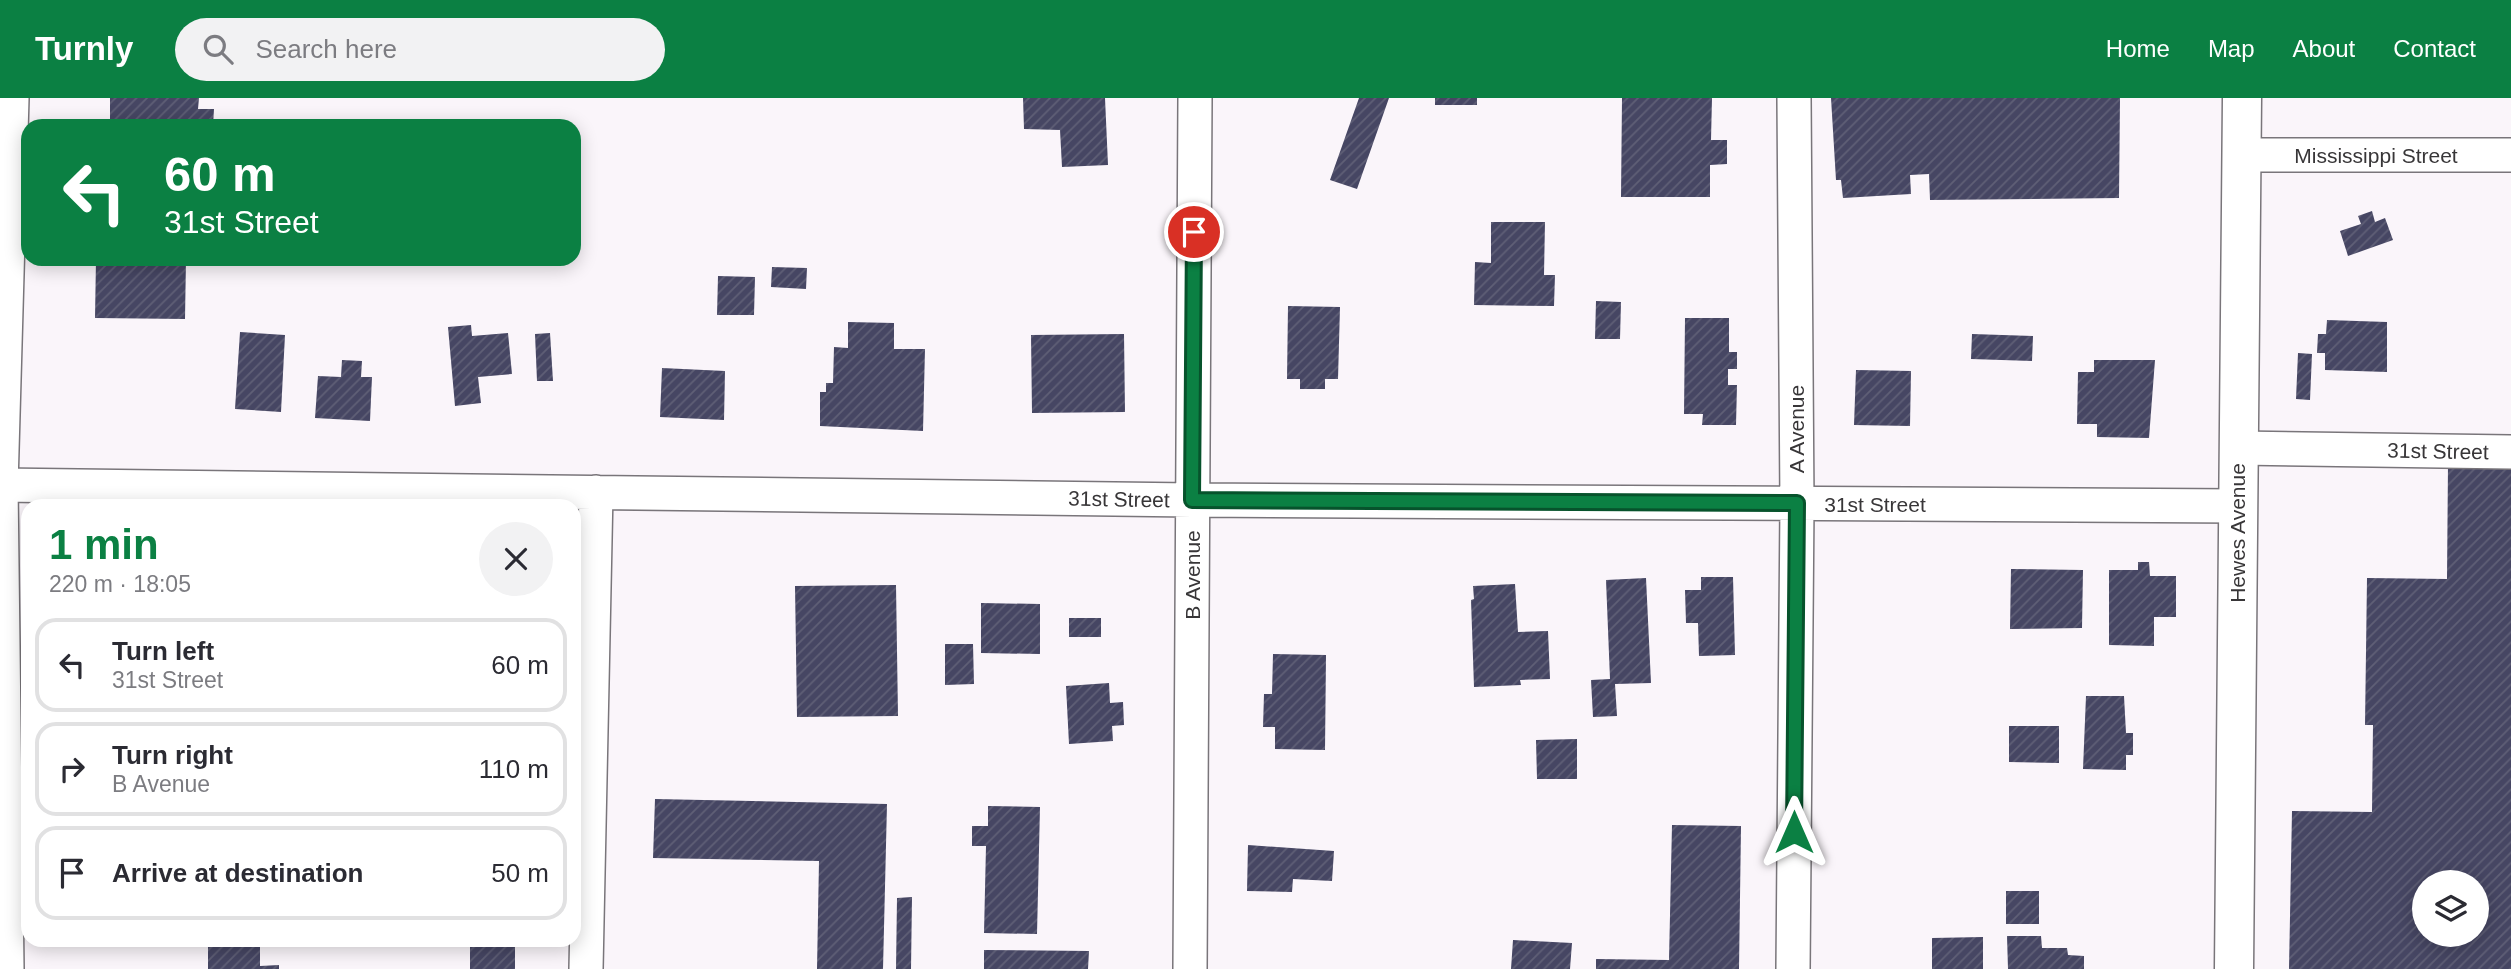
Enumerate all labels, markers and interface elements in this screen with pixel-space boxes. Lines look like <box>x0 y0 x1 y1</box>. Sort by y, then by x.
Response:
search box <box>175 18 665 81</box>
text: Turnly <box>35 30 133 67</box>
icon: search <box>199 30 237 68</box>
text: Search here <box>255 34 397 64</box>
text: Home <box>2106 35 2170 62</box>
text: Map <box>2208 35 2255 62</box>
text: About <box>2293 35 2355 62</box>
text: Contact <box>2393 35 2476 62</box>
street label: Mississippi Street <box>2294 144 2458 167</box>
icon: left <box>49 147 140 238</box>
text: 60 m <box>164 147 276 201</box>
pin <box>1164 202 1224 262</box>
text: 31st Street <box>164 204 319 240</box>
icon: arrive <box>1175 213 1213 251</box>
street label: A Avenue <box>1785 385 1808 473</box>
street label: 31st Street <box>2387 439 2489 463</box>
street label: Hewes Avenue <box>2226 463 2249 603</box>
street label: 31st Street <box>1068 487 1170 511</box>
street label: 31st Street <box>1824 493 1926 516</box>
text: 1 min <box>49 521 159 568</box>
button: close <box>479 522 553 596</box>
street label: B Avenue <box>1181 530 1204 620</box>
text: 220 m · 18:05 <box>49 571 191 597</box>
text: Turn left <box>112 636 214 666</box>
icon: left <box>53 646 91 684</box>
text: 60 m <box>491 650 549 680</box>
text: 31st Street <box>112 667 223 693</box>
text: Turn right <box>112 740 233 770</box>
icon: right <box>53 750 91 788</box>
text: 110 m <box>479 754 549 784</box>
text: B Avenue <box>112 771 210 797</box>
position arrow <box>1757 795 1831 869</box>
icon: arrive <box>53 854 91 892</box>
text: Arrive at destination <box>112 858 363 888</box>
text: 50 m <box>491 858 549 888</box>
map controls <box>2412 870 2489 947</box>
button: layers <box>2412 870 2489 947</box>

